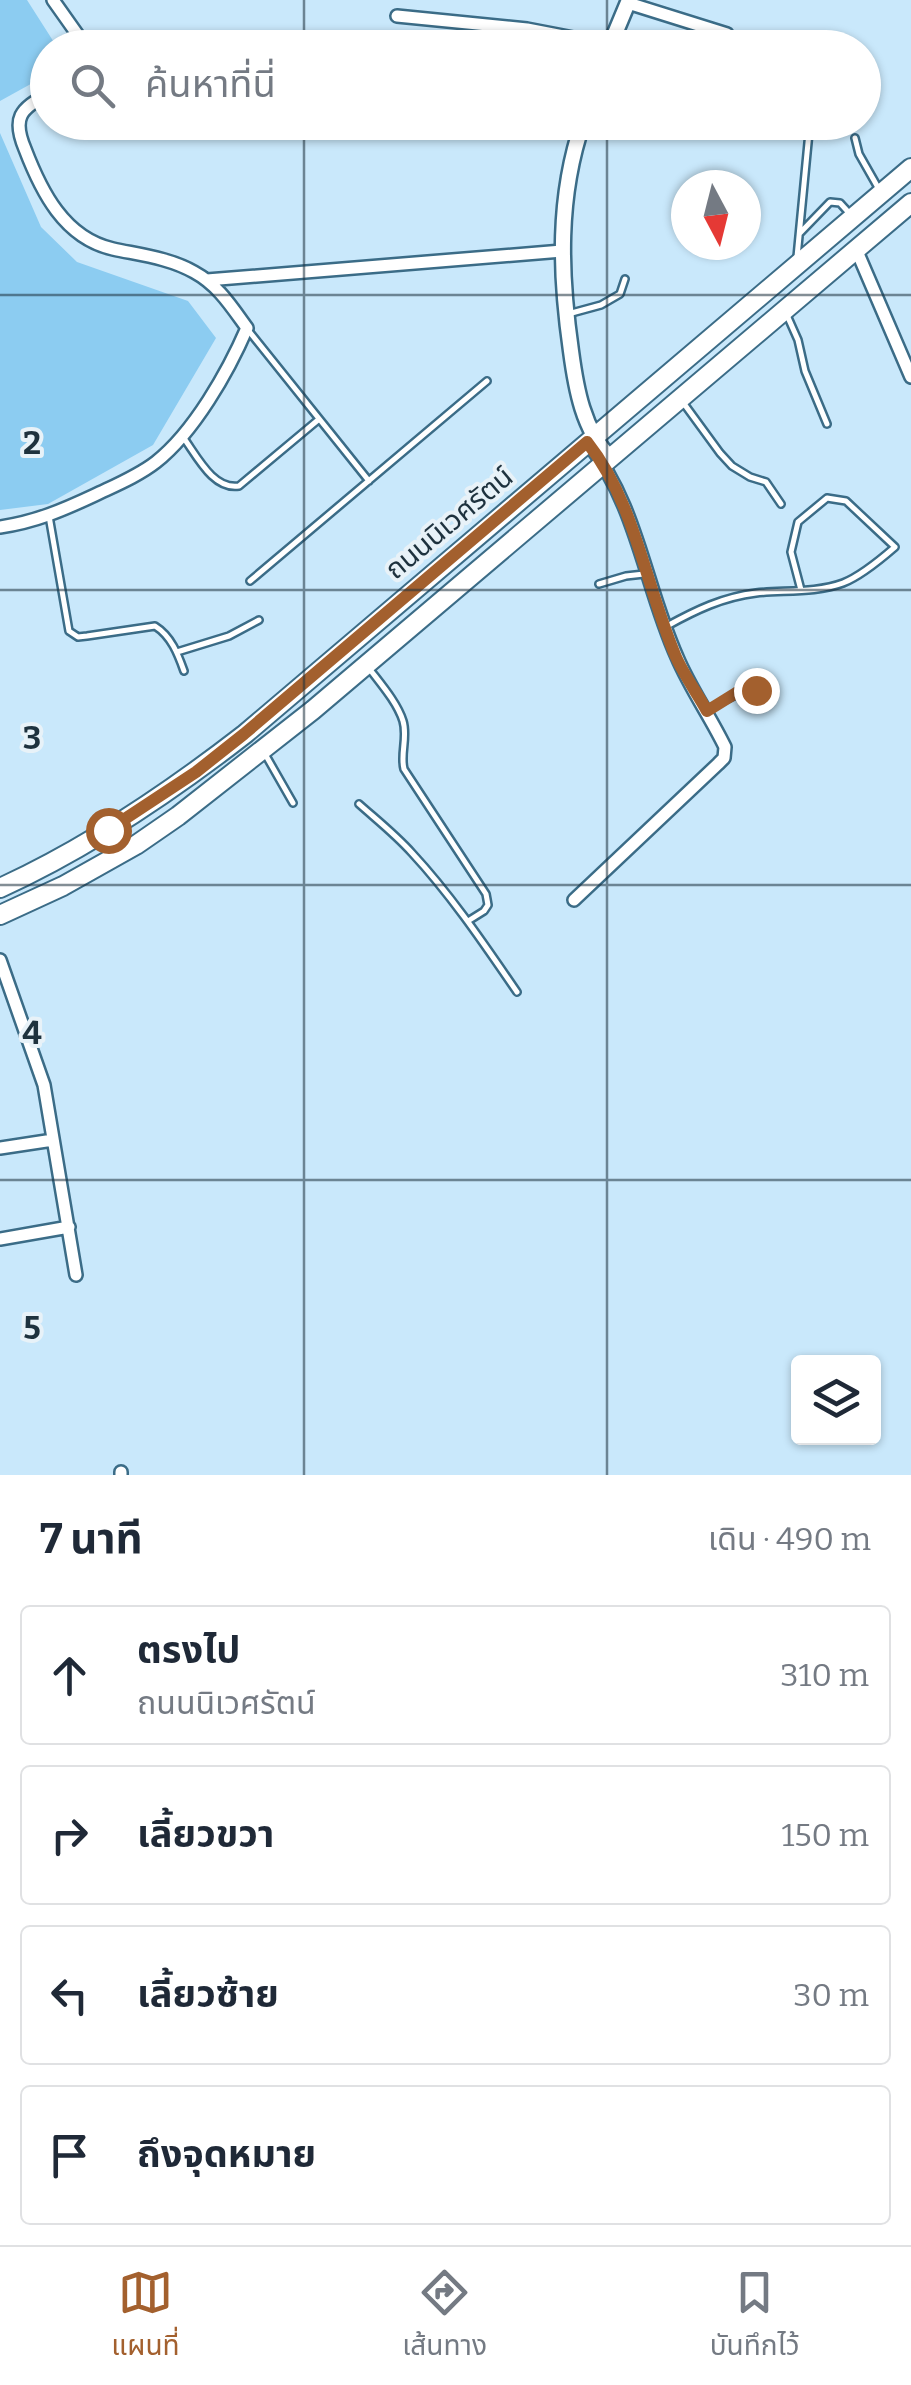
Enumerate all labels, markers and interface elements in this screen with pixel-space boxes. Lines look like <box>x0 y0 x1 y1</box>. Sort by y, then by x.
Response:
search box <box>30 30 881 140</box>
icon: search <box>65 58 120 113</box>
text: ค้นหาที่นี่ <box>145 61 276 107</box>
north arrow <box>671 170 761 260</box>
text: 2 <box>23 424 41 462</box>
street label: ถนนนิเวศรัตน์ <box>379 460 519 586</box>
route end <box>734 668 780 714</box>
text: 3 <box>23 719 41 757</box>
route start <box>86 808 132 854</box>
text: 4 <box>22 1014 42 1052</box>
text: 5 <box>23 1309 41 1347</box>
map controls <box>791 1355 881 1445</box>
button: layers <box>791 1355 881 1445</box>
text: 7 นาที <box>40 1514 143 1564</box>
text: เดิน · 490 m <box>708 1520 871 1558</box>
text: ตรงไป <box>137 1627 240 1673</box>
icon: ahead <box>42 1648 97 1703</box>
text: 310 m <box>780 1656 869 1694</box>
text: ถนนนิเวศรัตน์ <box>137 1684 316 1722</box>
icon: right <box>42 1808 97 1863</box>
text: เลี้ยวขวา <box>137 1811 274 1857</box>
text: 150 m <box>781 1816 869 1854</box>
icon: left <box>42 1968 97 2023</box>
text: เลี้ยวซ้าย <box>137 1971 279 2017</box>
text: 30 m <box>793 1976 869 2014</box>
icon: arrive <box>42 2128 97 2183</box>
text: ถึงจุดหมาย <box>137 2131 316 2177</box>
tab: แผนที่ <box>111 2265 180 2368</box>
tab: เส้นทาง <box>402 2265 487 2368</box>
tab: บันทึกไว้ <box>710 2265 800 2368</box>

